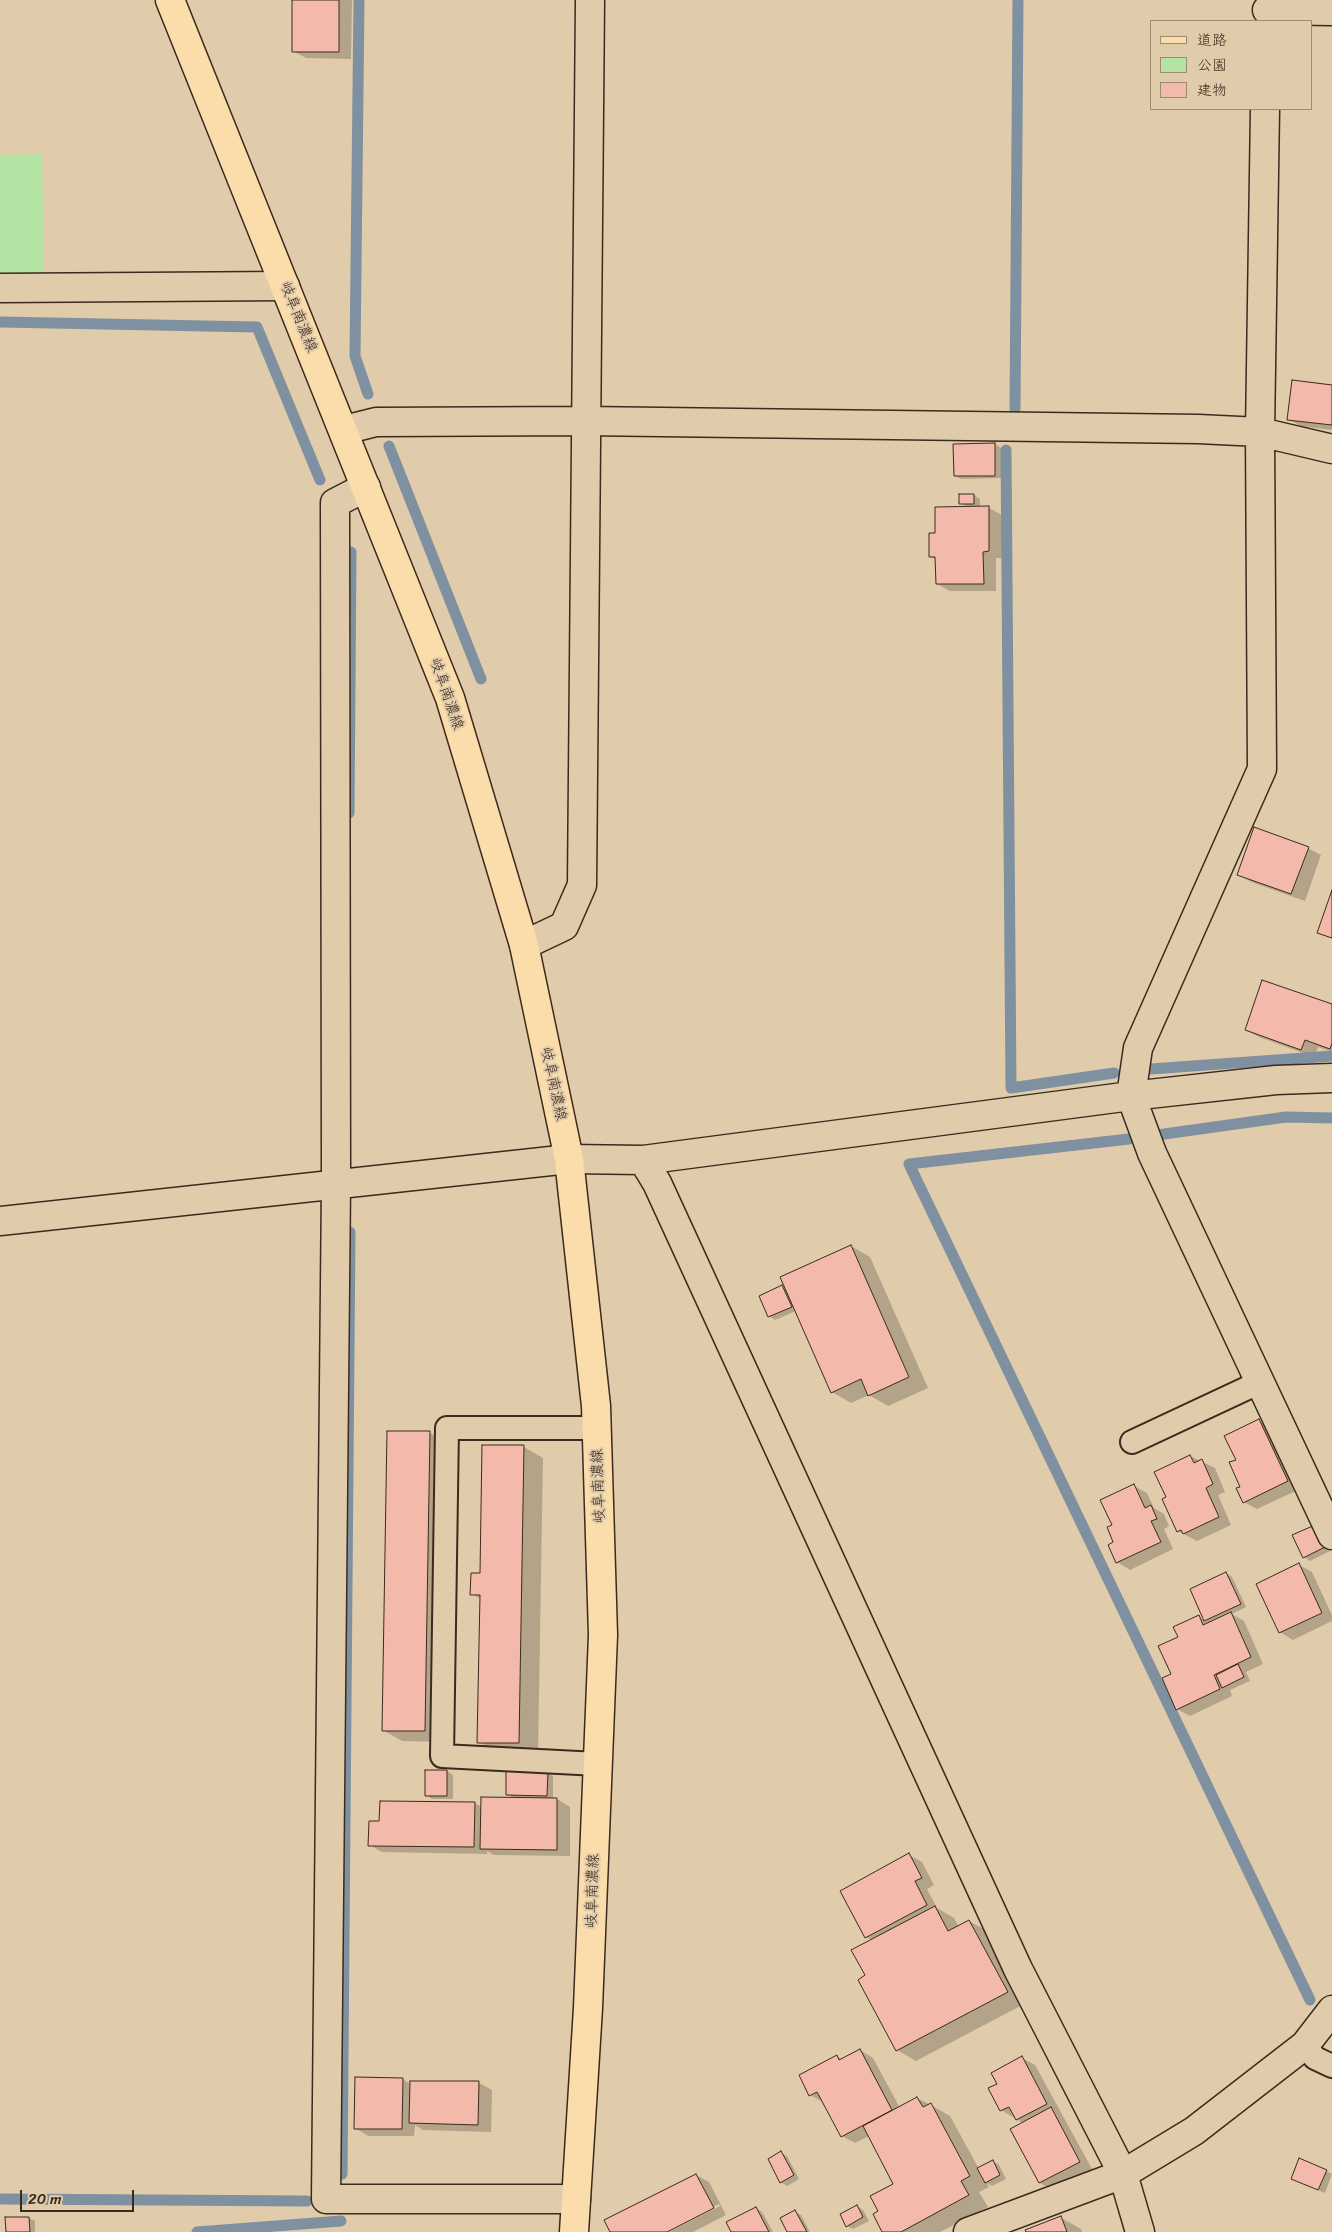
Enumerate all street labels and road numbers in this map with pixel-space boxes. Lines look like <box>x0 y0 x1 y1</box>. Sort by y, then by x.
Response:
street label: 岐阜南濃線 <box>276 279 320 355</box>
street label: 岐阜南濃線 <box>425 656 467 732</box>
street label: 岐阜南濃線 <box>536 1045 570 1123</box>
street label: 岐阜南濃線 <box>589 1448 609 1524</box>
street label: 岐阜南濃線 <box>583 1853 603 1929</box>

